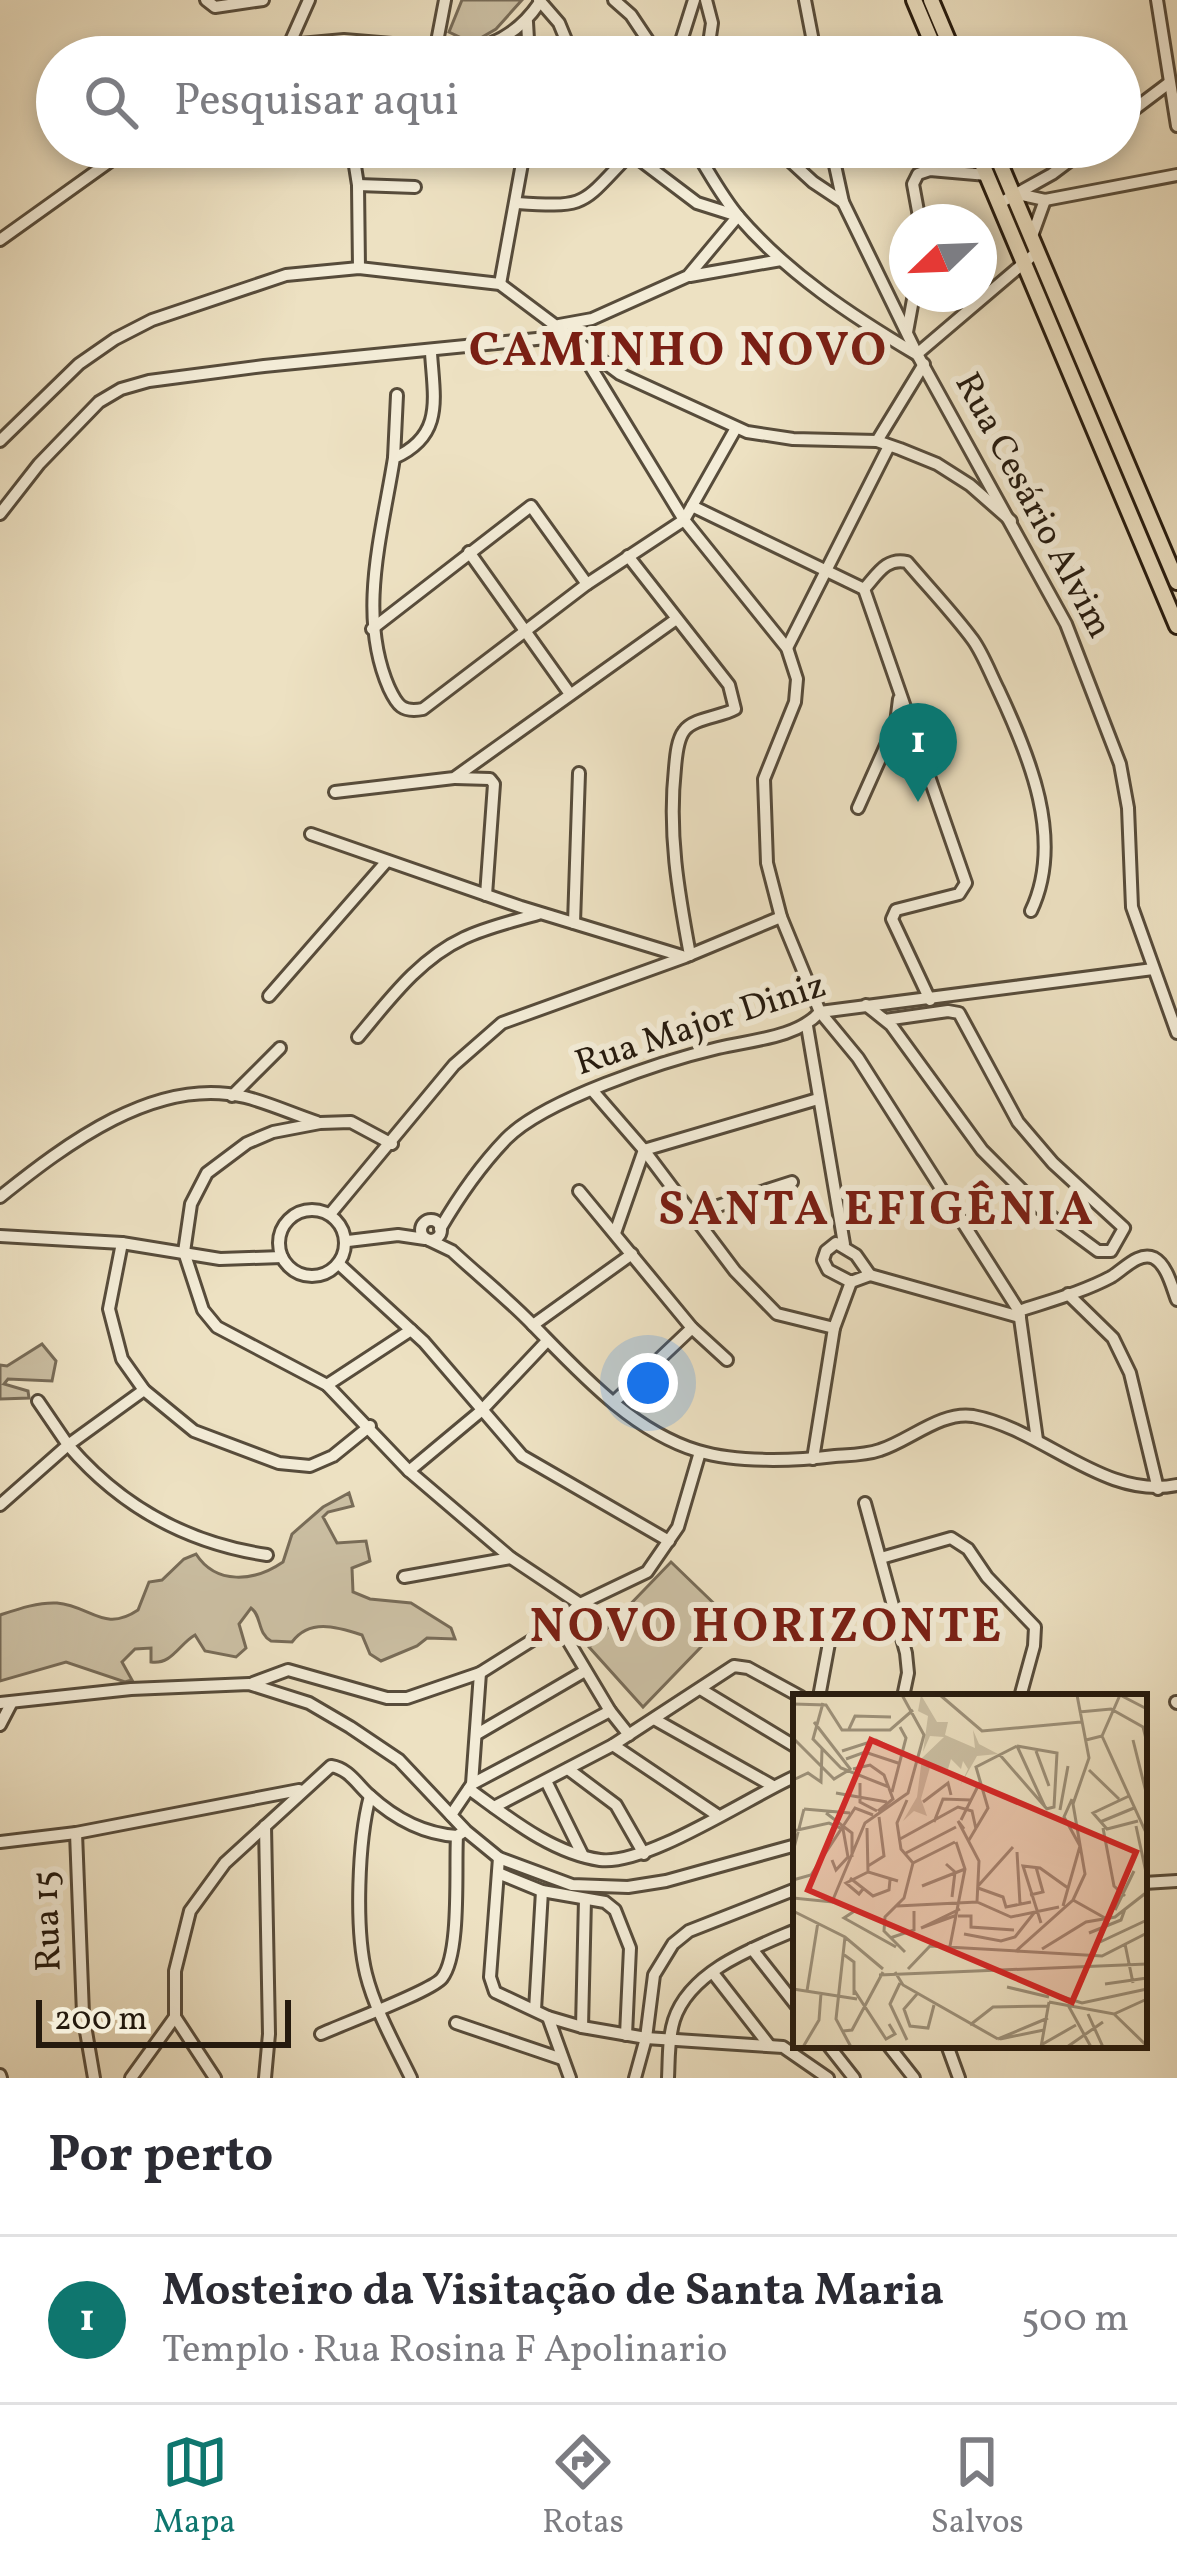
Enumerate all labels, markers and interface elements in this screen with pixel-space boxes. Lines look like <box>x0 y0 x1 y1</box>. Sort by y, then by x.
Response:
search box <box>36 36 1141 168</box>
icon: search <box>78 69 144 135</box>
text: Pesquisar aqui <box>174 71 459 134</box>
north arrow <box>889 204 997 312</box>
district label: CAMINHO NOVO <box>469 319 889 386</box>
street label: Rua Cesário Alvim <box>941 364 1123 648</box>
pin: 1 <box>879 703 957 802</box>
street label: Rua Major Diniz <box>569 962 833 1090</box>
district label: SANTA EFIGÊNIA <box>658 1178 1096 1245</box>
your location <box>618 1353 678 1413</box>
district label: NOVO HORIZONTE <box>530 1595 1004 1662</box>
inset map <box>793 1694 1147 2048</box>
street label: Rua 15 <box>22 1869 76 1973</box>
scale bar <box>36 1994 291 2047</box>
text: 200 m <box>54 1998 148 2044</box>
text: Por perto <box>48 2121 273 2192</box>
text: Mosteiro da Visitação de Santa Maria <box>162 2261 944 2324</box>
text: 1 <box>79 2293 95 2347</box>
text: 500 m <box>1021 2293 1129 2347</box>
text: Templo · Rua Rosina F Apolinario <box>162 2324 727 2378</box>
tab: Mapa <box>153 2429 236 2547</box>
tab: Rotas <box>542 2429 624 2547</box>
tab: Salvos <box>930 2429 1024 2547</box>

